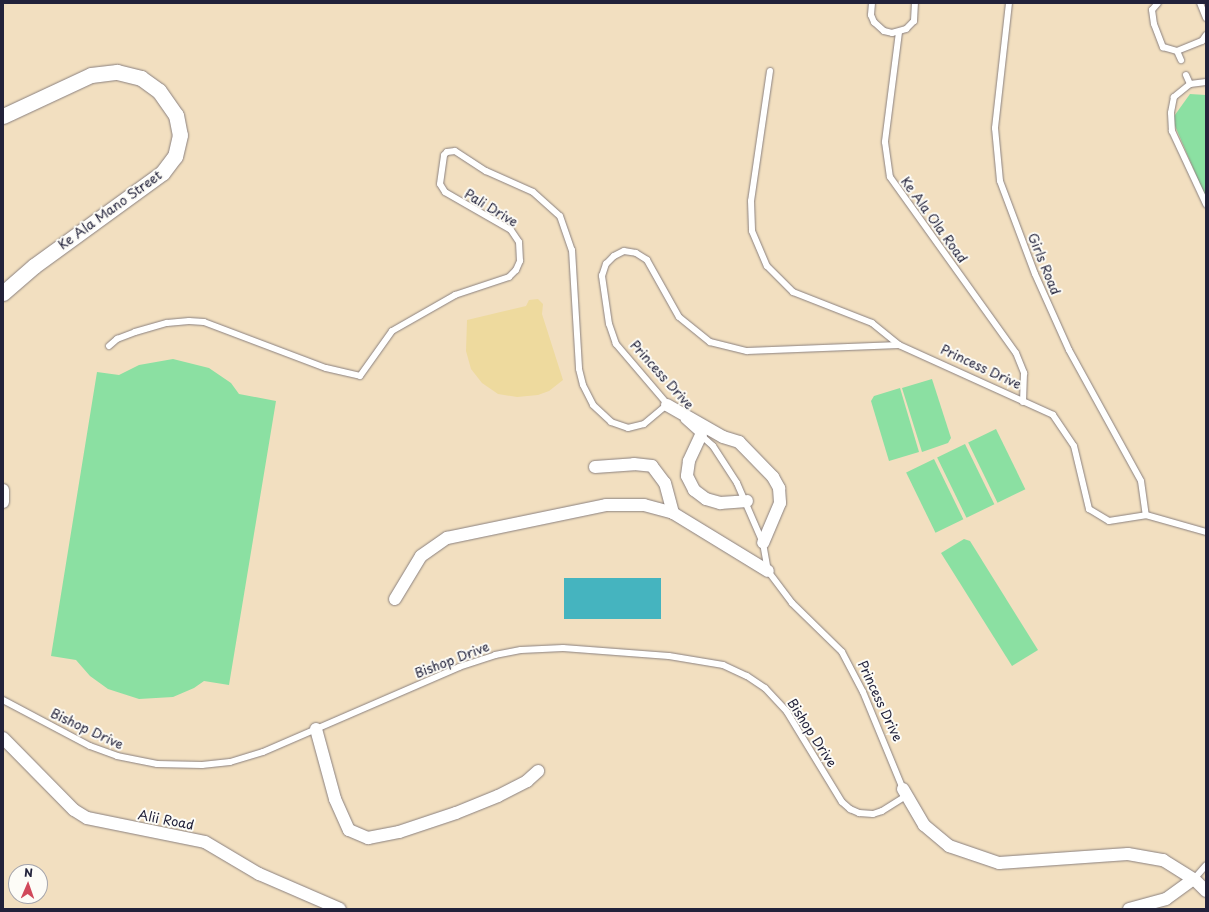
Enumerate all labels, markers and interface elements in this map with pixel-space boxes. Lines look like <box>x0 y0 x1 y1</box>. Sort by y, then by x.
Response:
street label: Ke Ala Mano Street <box>55 167 165 253</box>
street label: Ke Ala Ola Road <box>897 174 971 266</box>
street label: Pali Drive <box>461 186 521 230</box>
street label: Girls Road <box>1024 231 1064 297</box>
street label: Princess Drive <box>627 337 697 413</box>
street label: Princess Drive <box>938 341 1024 393</box>
street label: Bishop Drive <box>413 639 491 681</box>
street label: Princess Drive <box>854 658 906 744</box>
street label: Bishop Drive <box>784 696 840 770</box>
street label: Bishop Drive <box>48 705 126 753</box>
street label: Alii Road <box>136 807 196 833</box>
north arrow <box>8 864 48 904</box>
text: N <box>24 864 33 881</box>

